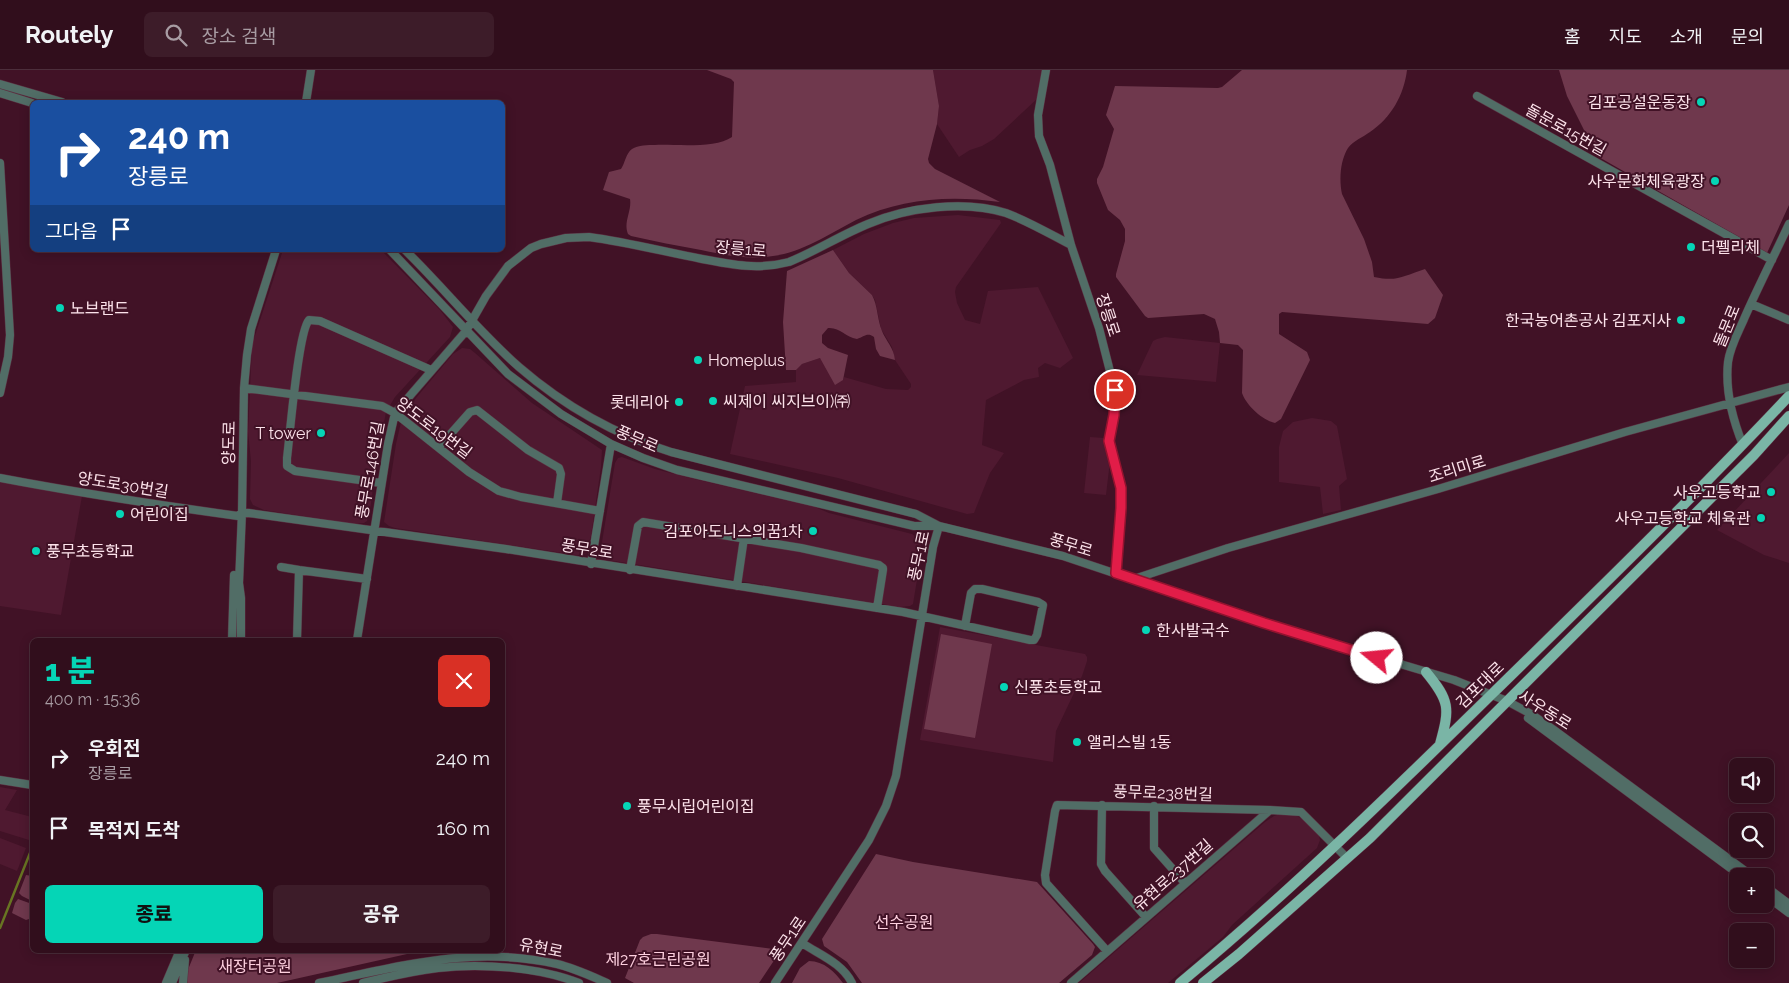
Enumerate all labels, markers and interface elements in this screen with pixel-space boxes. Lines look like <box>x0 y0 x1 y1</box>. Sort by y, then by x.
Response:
search box <box>144 12 494 57</box>
text: Routely <box>25 20 114 49</box>
icon: search <box>162 21 190 49</box>
text: 장소 검색 <box>202 25 276 47</box>
text: 홈 <box>1564 26 1581 47</box>
text: 지도 <box>1609 26 1642 47</box>
text: 소개 <box>1670 26 1703 47</box>
text: 문의 <box>1731 26 1764 47</box>
place label: 김포공설운동장 <box>1588 93 1691 112</box>
marker: 김포공설운동장 <box>1695 96 1707 108</box>
street label: 돌문로15번길 <box>1522 100 1610 160</box>
text: 240 m <box>128 116 230 157</box>
icon: right <box>45 120 110 185</box>
text: 장릉로 <box>128 163 189 189</box>
place label: 사우문화체육광장 <box>1587 172 1705 191</box>
marker: 사우문화체육광장 <box>1709 175 1721 187</box>
icon: arrive <box>107 215 135 243</box>
text: 그다음 <box>45 220 97 242</box>
street label: 장릉1로 <box>715 237 768 261</box>
place label: 더펠리체 <box>1701 238 1760 257</box>
marker: 더펠리체 <box>1685 241 1697 253</box>
street label: 장릉로 <box>1092 291 1124 339</box>
place label: 노브랜드 <box>70 299 129 318</box>
marker: 노브랜드 <box>54 302 66 314</box>
street label: 돌문로 <box>1710 302 1744 350</box>
place label: 한국농어촌공사 김포지사 <box>1505 311 1671 330</box>
marker: 한국농어촌공사 김포지사 <box>1675 314 1687 326</box>
place label: Homeplus <box>708 351 785 370</box>
marker: Homeplus <box>692 354 704 366</box>
pin <box>1094 369 1136 411</box>
icon: arrive <box>1101 376 1129 404</box>
place label: 씨제이 씨지브이)㈜ <box>723 392 850 411</box>
street label: 양도로19번길 <box>392 393 476 463</box>
place label: 롯데리아 <box>610 393 669 412</box>
marker: 씨제이 씨지브이)㈜ <box>707 395 719 407</box>
marker: 롯데리아 <box>673 396 685 408</box>
street label: 양도로 <box>219 420 239 465</box>
street label: 풍무로146번길 <box>352 420 388 520</box>
street label: 풍무로 <box>613 422 661 456</box>
place label: T tower <box>255 424 311 443</box>
marker: T tower <box>315 427 327 439</box>
street label: 조리미로 <box>1426 451 1488 487</box>
street label: 양도로30번길 <box>76 468 170 502</box>
place label: 사우고등학교 <box>1673 483 1761 502</box>
marker: 사우고등학교 <box>1765 486 1777 498</box>
place label: 어린이집 <box>130 505 189 524</box>
marker: 어린이집 <box>114 508 126 520</box>
place label: 사우고등학교 체육관 <box>1614 509 1751 528</box>
marker: 사우고등학교 체육관 <box>1755 512 1767 524</box>
place label: 김포아도니스의꿈1차 <box>664 522 803 541</box>
marker: 김포아도니스의꿈1차 <box>807 525 819 537</box>
street label: 풍무1로 <box>904 529 934 583</box>
street label: 풍무로 <box>1047 529 1095 561</box>
street label: 풍무2로 <box>560 536 615 563</box>
place label: 풍무초등학교 <box>46 542 134 561</box>
marker: 풍무초등학교 <box>30 545 42 557</box>
place label: 한사발국수 <box>1156 621 1230 640</box>
marker: 한사발국수 <box>1140 624 1152 636</box>
position arrow <box>1350 631 1402 683</box>
text: 1 분 <box>45 653 95 688</box>
button: close <box>438 655 490 707</box>
street label: 김포대로 <box>1452 658 1508 712</box>
place label: 신풍초등학교 <box>1014 678 1102 697</box>
marker: 신풍초등학교 <box>998 681 1010 693</box>
street label: 사우동로 <box>1515 686 1575 734</box>
text: 400 m · 15:36 <box>45 690 140 709</box>
place label: 앨리스빌 1동 <box>1087 733 1172 752</box>
marker: 앨리스빌 1동 <box>1071 736 1083 748</box>
text: 우회전 <box>88 737 140 759</box>
icon: right <box>45 744 73 772</box>
text: 240 m <box>436 747 490 769</box>
map controls <box>1729 758 1774 968</box>
button: sound <box>1729 758 1774 803</box>
text: 장릉로 <box>88 764 132 783</box>
street label: 풍무로238번길 <box>1113 782 1213 804</box>
place label: 풍무시립어린이집 <box>637 797 755 816</box>
marker: 풍무시립어린이집 <box>621 800 633 812</box>
button: search <box>1729 813 1774 858</box>
icon: arrive <box>45 814 73 842</box>
text: 160 m <box>436 817 490 839</box>
text: 목적지 도착 <box>88 819 180 841</box>
street label: 유현로237번길 <box>1129 835 1217 915</box>
button: + <box>1729 868 1774 913</box>
button: 종료 <box>45 885 263 943</box>
button: 공유 <box>273 885 490 943</box>
street label: 풍무1로 <box>766 912 810 965</box>
park label: 선수공원 <box>875 913 933 932</box>
button: − <box>1729 923 1774 968</box>
street label: 유현로 <box>518 934 565 962</box>
park label: 제27호근린공원 <box>605 950 711 969</box>
park label: 새장터공원 <box>218 957 292 976</box>

